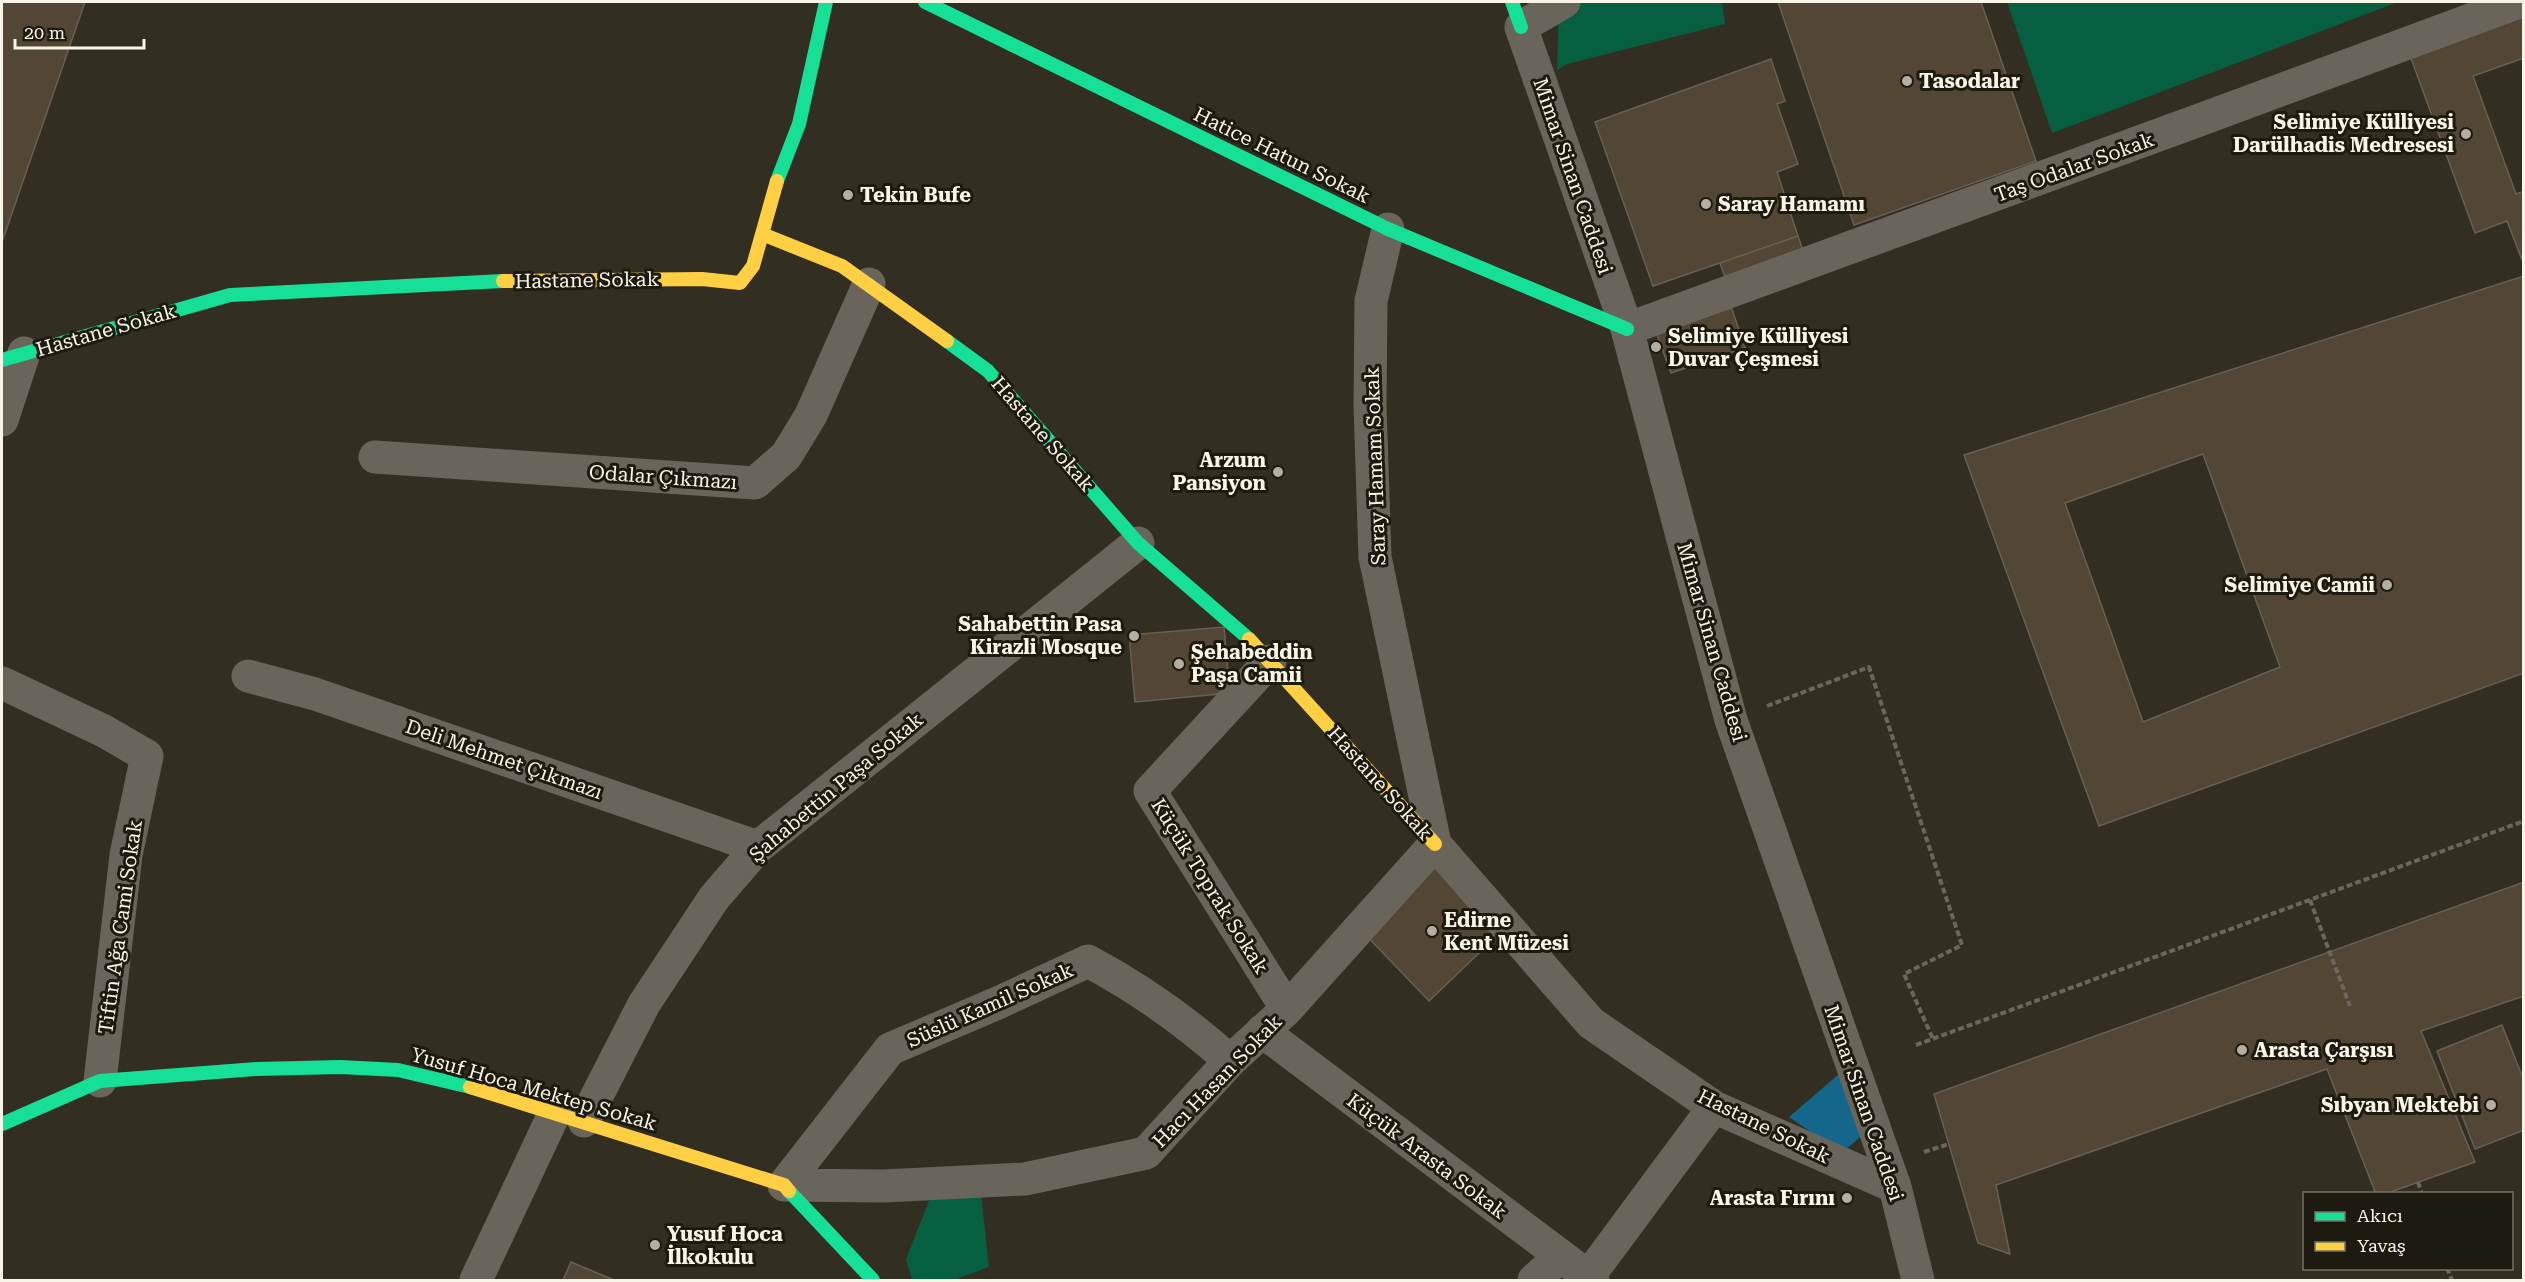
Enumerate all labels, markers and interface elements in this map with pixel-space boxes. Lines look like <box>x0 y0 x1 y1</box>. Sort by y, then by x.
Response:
scale bar <box>15 12 144 50</box>
text: 20 m <box>24 22 65 43</box>
place label: Tasodalar <box>1919 69 2020 93</box>
marker: Tasodalar <box>1900 74 1914 88</box>
street label: Mimar Sinan Caddesi <box>1528 75 1618 277</box>
street label: Hatice Hatun Sokak <box>1190 102 1375 208</box>
place label: Selimiye Külliyesi Darülhadis Medresesi <box>2233 110 2454 157</box>
street label: Taş Odalar Sokak <box>1991 127 2157 207</box>
marker: Selimiye Külliyesi Darülhadis Medresesi <box>2459 127 2473 141</box>
place label: Tekin Bufe <box>860 183 971 207</box>
marker: Tekin Bufe <box>841 188 855 202</box>
place label: Saray Hamamı <box>1718 192 1865 216</box>
marker: Saray Hamamı <box>1699 197 1713 211</box>
street label: Hastane Sokak <box>515 267 660 293</box>
street label: Hastane Sokak <box>33 298 179 361</box>
place label: Selimiye Külliyesi Duvar Çeşmesi <box>1668 324 1849 371</box>
marker: Selimiye Külliyesi Duvar Çeşmesi <box>1649 340 1663 354</box>
street label: Saray Hamam Sokak <box>1360 366 1390 566</box>
street label: Hastane Sokak <box>987 372 1100 497</box>
place label: Arzum Pansiyon <box>1173 448 1267 495</box>
street label: Odalar Çıkmazı <box>588 460 738 494</box>
marker: Arzum Pansiyon <box>1271 465 1285 479</box>
street label: Mimar Sinan Caddesi <box>1672 540 1752 744</box>
place label: Selimiye Camii <box>2225 573 2375 597</box>
marker: Selimiye Camii <box>2380 578 2394 592</box>
place label: Sahabettin Pasa Kirazli Mosque <box>958 612 1122 659</box>
marker: Sahabettin Pasa Kirazli Mosque <box>1127 629 1141 643</box>
place label: Şehabeddin Paşa Camii <box>1191 640 1313 687</box>
marker: Şehabeddin Paşa Camii <box>1172 657 1186 671</box>
street label: Şahabettin Paşa Sokak <box>744 707 928 867</box>
street label: Deli Mehmet Çıkmazı <box>402 714 606 804</box>
street label: Hastane Sokak <box>1323 721 1437 845</box>
street label: Küçük Toprak Sokak <box>1146 794 1274 978</box>
street label: Tiftin Ağa Cami Sokak <box>93 818 147 1036</box>
place label: Edirne Kent Müzesi <box>1444 908 1569 955</box>
marker: Edirne Kent Müzesi <box>1425 924 1439 938</box>
street label: Süslü Kamil Sokak <box>903 957 1077 1053</box>
street label: Mimar Sinan Caddesi <box>1819 1002 1909 1204</box>
street label: Hacı Hasan Sokak <box>1147 1009 1287 1153</box>
place label: Arasta Çarşısı <box>2254 1038 2394 1062</box>
street label: Yusuf Hoca Mektep Sokak <box>408 1042 660 1136</box>
marker: Arasta Çarşısı <box>2235 1043 2249 1057</box>
street label: Hastane Sokak <box>1694 1084 1834 1169</box>
street label: Küçük Arasta Sokak <box>1342 1088 1512 1224</box>
place label: Sıbyan Mektebi <box>2321 1093 2479 1117</box>
marker: Sıbyan Mektebi <box>2484 1098 2498 1112</box>
place label: Arasta Fırını <box>1710 1186 1835 1210</box>
marker: Arasta Fırını <box>1840 1191 1854 1205</box>
legend <box>2303 1192 2513 1270</box>
text: Akıcı <box>2357 1205 2403 1226</box>
place label: Yusuf Hoca İlkokulu <box>667 1222 783 1269</box>
text: Yavaş <box>2357 1235 2406 1256</box>
marker: Yusuf Hoca İlkokulu <box>648 1238 662 1252</box>

